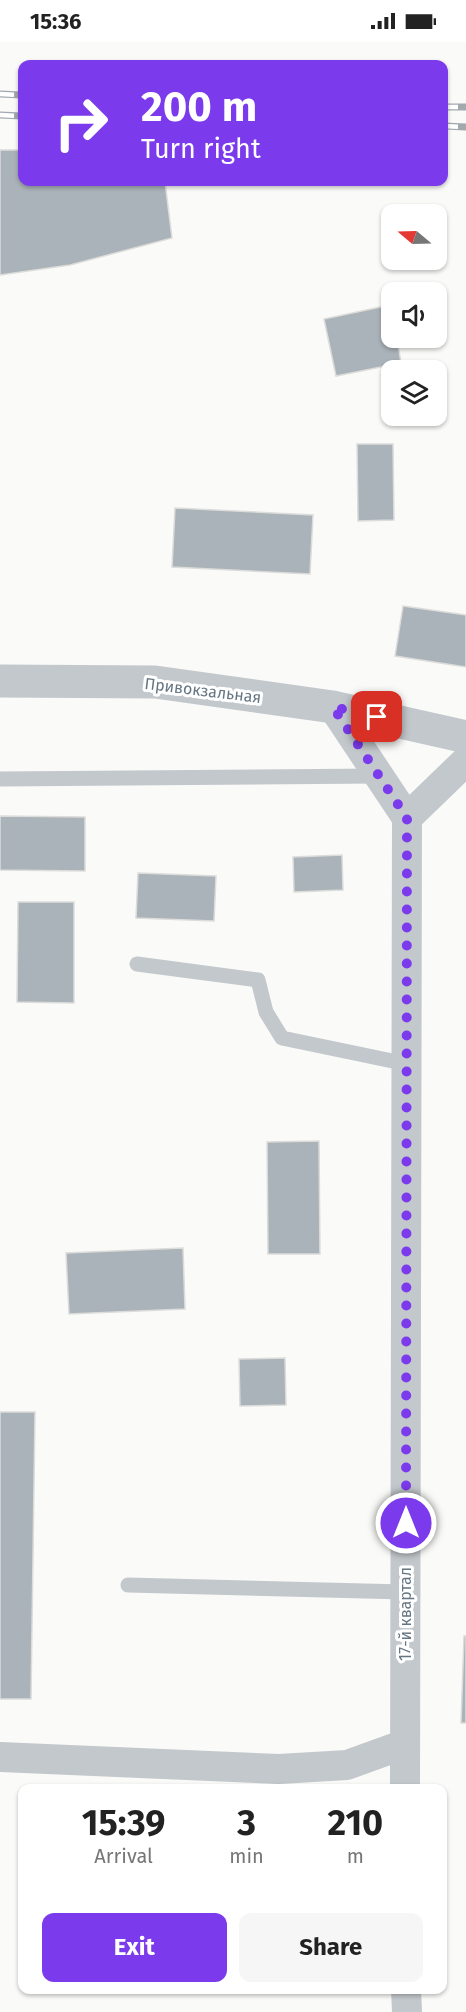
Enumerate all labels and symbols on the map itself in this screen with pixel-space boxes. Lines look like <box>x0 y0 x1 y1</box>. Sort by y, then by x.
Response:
north arrow <box>381 204 447 270</box>
street label: Привокзальная <box>143 674 262 707</box>
pin <box>351 691 402 742</box>
position arrow <box>374 1491 438 1555</box>
street label: 17-й квартал <box>396 1567 415 1661</box>

